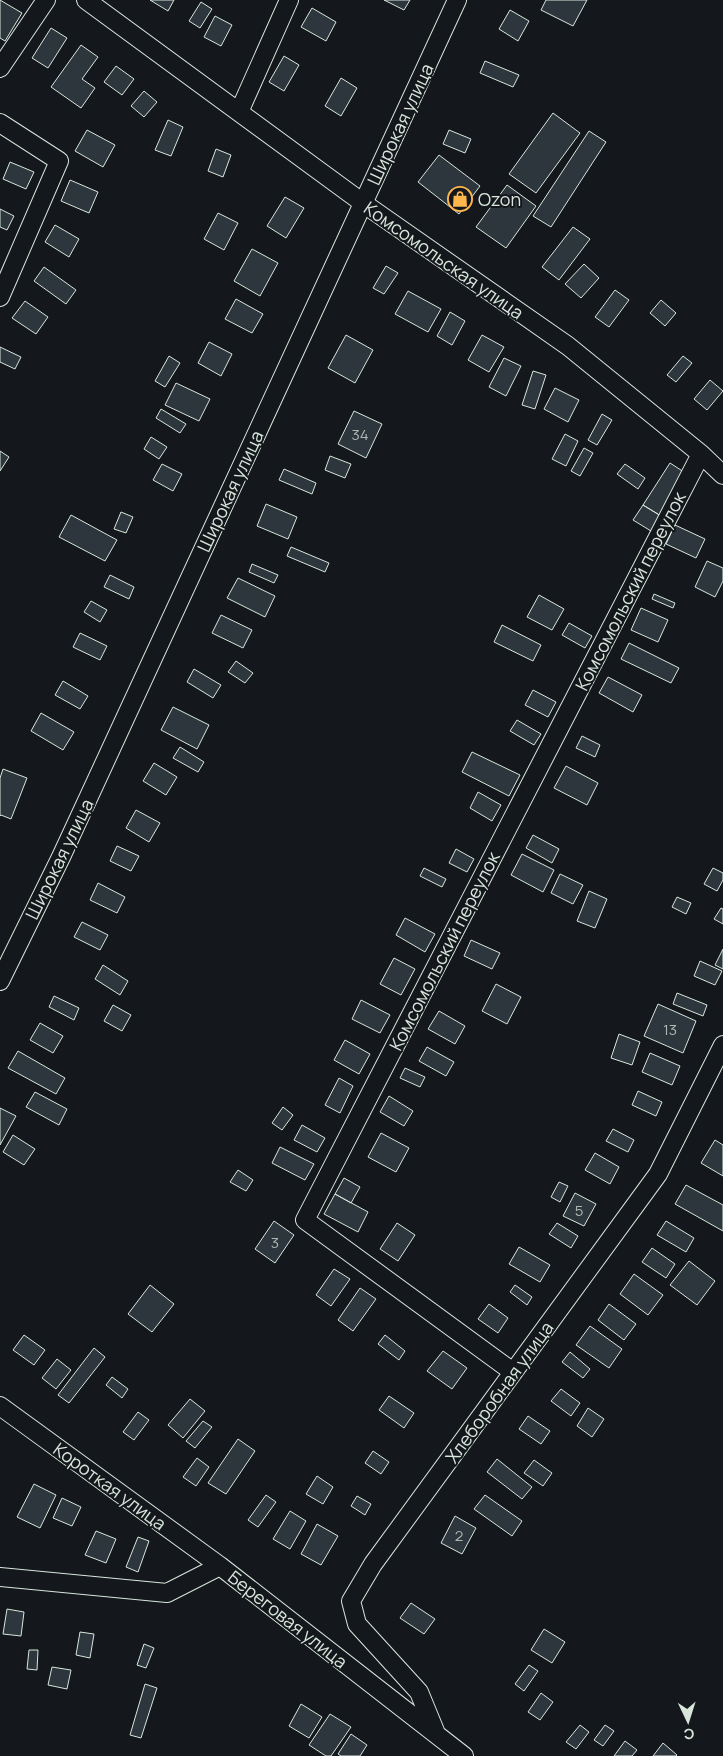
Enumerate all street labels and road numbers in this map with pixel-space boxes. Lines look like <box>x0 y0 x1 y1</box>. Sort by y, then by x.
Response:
street label: Широкая улица <box>361 59 439 189</box>
street label: Комсомольская улица <box>359 196 529 324</box>
street label: Широкая улица <box>191 426 269 556</box>
street label: Комсомольский переулок <box>569 486 691 695</box>
street label: Широкая улица <box>19 795 99 923</box>
street label: Комсомольский переулок <box>383 846 505 1055</box>
street label: Хлеборобная улица <box>440 1316 558 1468</box>
street label: Короткая улица <box>49 1437 171 1535</box>
street label: Береговая улица <box>223 1565 353 1673</box>

